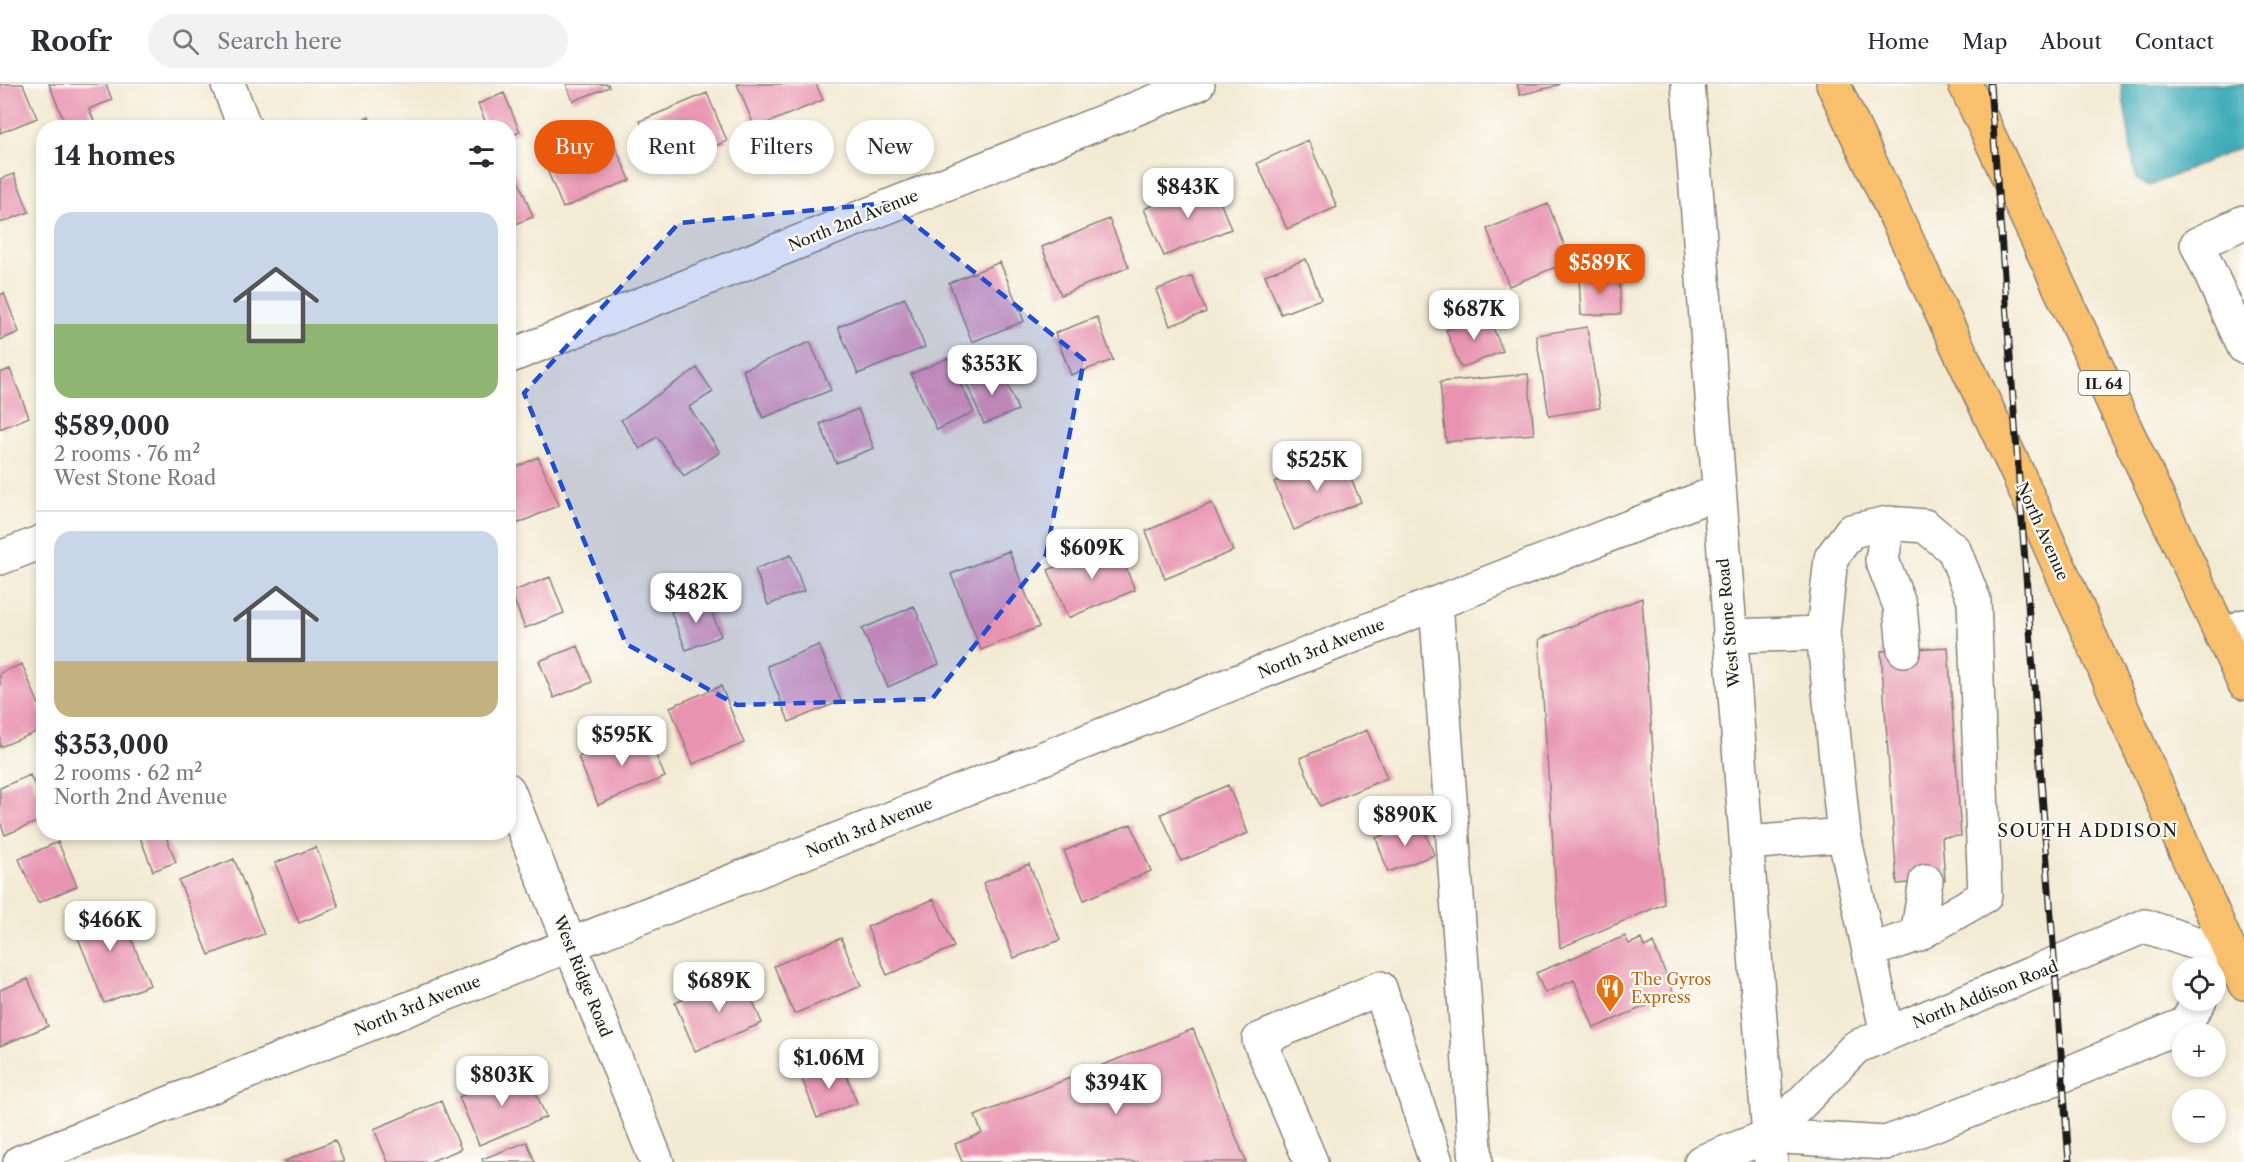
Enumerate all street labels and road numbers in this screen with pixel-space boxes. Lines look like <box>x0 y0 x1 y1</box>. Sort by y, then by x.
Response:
street label: North 2nd Avenue <box>785 185 921 255</box>
road number: IL 64 <box>2078 371 2130 395</box>
street label: North Avenue <box>2012 479 2074 583</box>
street label: West Stone Road <box>1712 557 1744 690</box>
street label: North 3rd Avenue <box>1255 613 1387 683</box>
street label: North 3rd Avenue <box>803 792 935 862</box>
street label: West Ridge Road <box>549 911 617 1040</box>
street label: North Addison Road <box>1909 956 2061 1032</box>
street label: North 3rd Avenue <box>351 970 483 1040</box>

